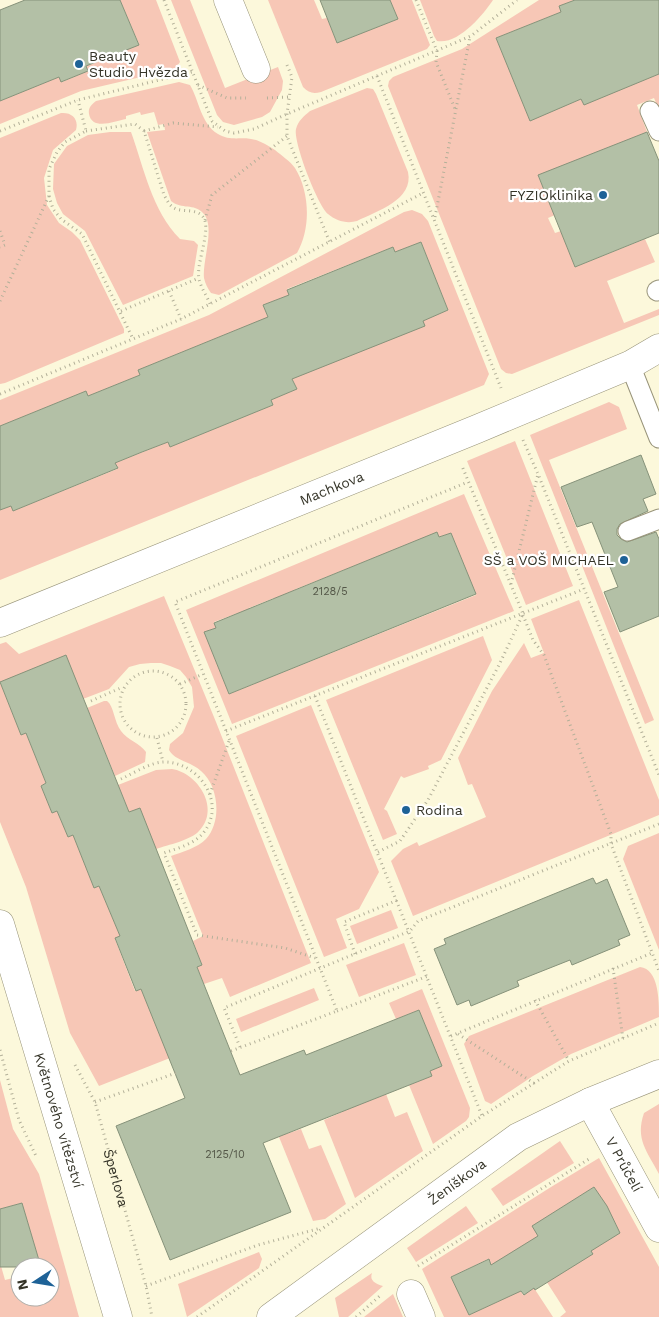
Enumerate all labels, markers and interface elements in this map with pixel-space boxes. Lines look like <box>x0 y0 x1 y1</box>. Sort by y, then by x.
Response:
place label: Beauty Studio Hvězda <box>89 48 188 80</box>
marker: Beauty Studio Hvězda <box>73 58 85 70</box>
place label: FYZIOklinika <box>509 187 593 203</box>
marker: FYZIOklinika <box>597 189 609 201</box>
street label: Machkova <box>297 468 366 508</box>
place label: SŠ a VOŠ MICHAEL <box>484 552 614 568</box>
marker: SŠ a VOŠ MICHAEL <box>618 554 630 566</box>
house number: 2128/5 <box>312 585 348 598</box>
place label: Rodina <box>416 802 463 818</box>
marker: Rodina <box>400 804 412 816</box>
street label: Květnového vítězství <box>31 1051 87 1190</box>
street label: V Průčelí <box>603 1134 646 1195</box>
street label: Šperlova <box>100 1147 132 1209</box>
house number: 2125/10 <box>205 1148 245 1161</box>
street label: Ženíškova <box>425 1155 489 1208</box>
north arrow <box>10 1257 60 1307</box>
text: N <box>13 1278 31 1291</box>

